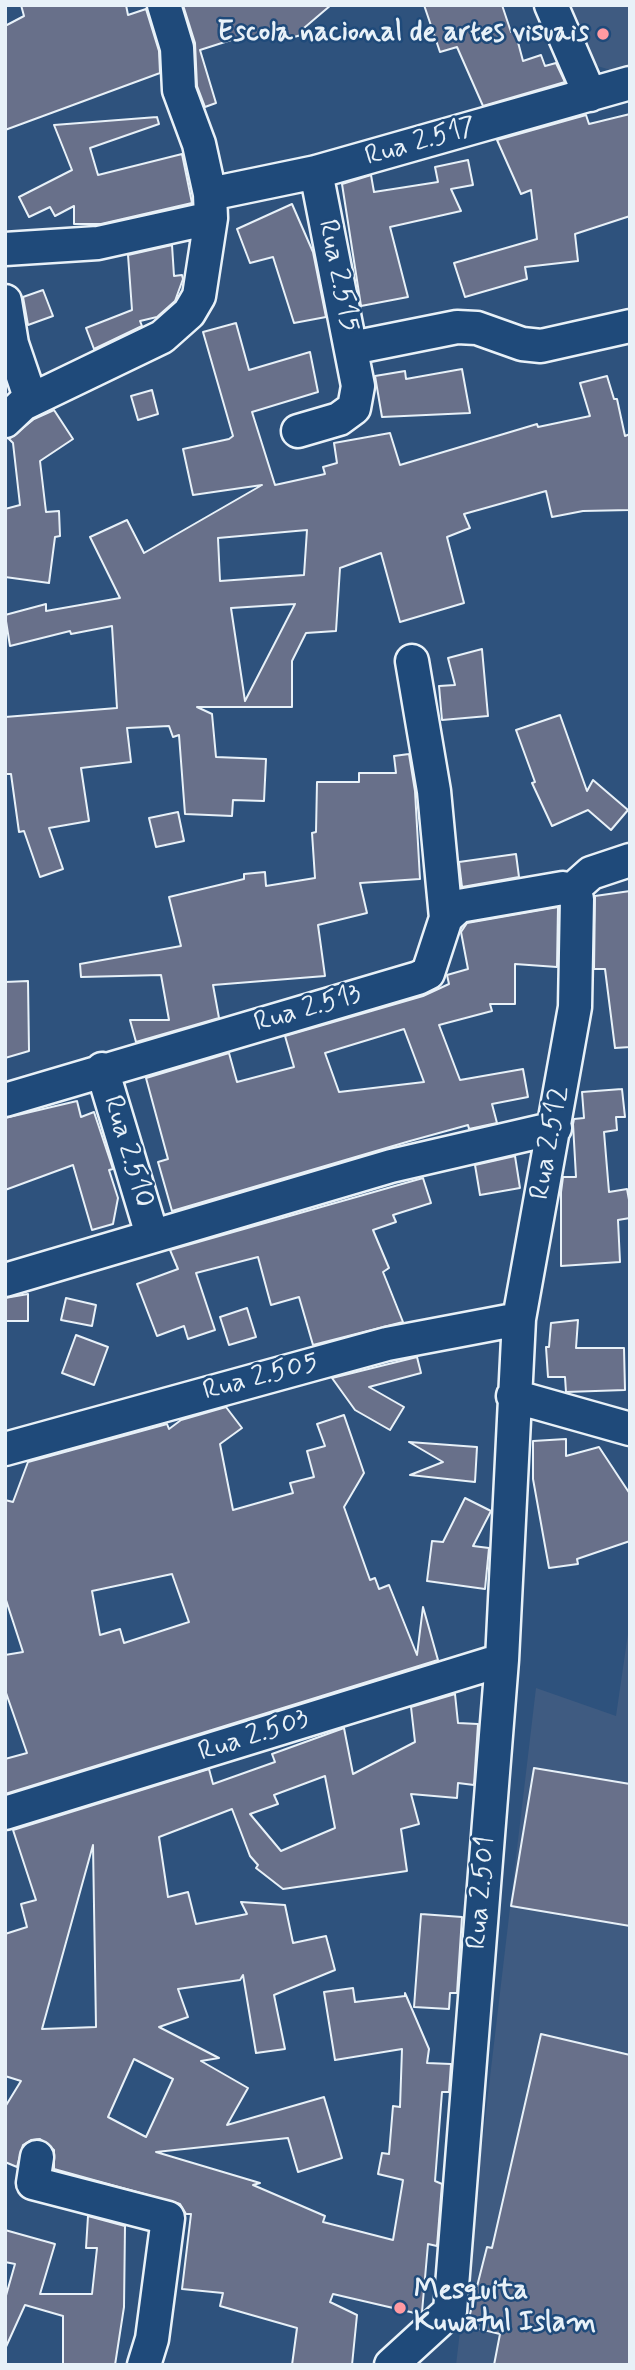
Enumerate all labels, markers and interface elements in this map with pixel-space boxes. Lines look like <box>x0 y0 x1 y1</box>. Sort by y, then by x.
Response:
place label: Escola nacional de artes visuais <box>217 17 589 51</box>
marker: Escola nacional de artes visuais <box>595 26 611 42</box>
street label: Rua 2.517 <box>361 111 481 175</box>
street label: Rua 2.515 <box>309 217 365 335</box>
street label: Rua 2.513 <box>250 979 366 1041</box>
street label: Rua 2.512 <box>524 1083 578 1203</box>
street label: Rua 2.510 <box>94 1092 160 1212</box>
street label: Rua 2.505 <box>200 1346 322 1410</box>
street label: Rua 2.503 <box>195 1703 313 1771</box>
street label: Rua 2.501 <box>461 1835 505 1951</box>
place label: Mesquita Kuwatul Islam <box>414 2275 596 2341</box>
marker: Mesquita Kuwatul Islam <box>392 2300 408 2316</box>

